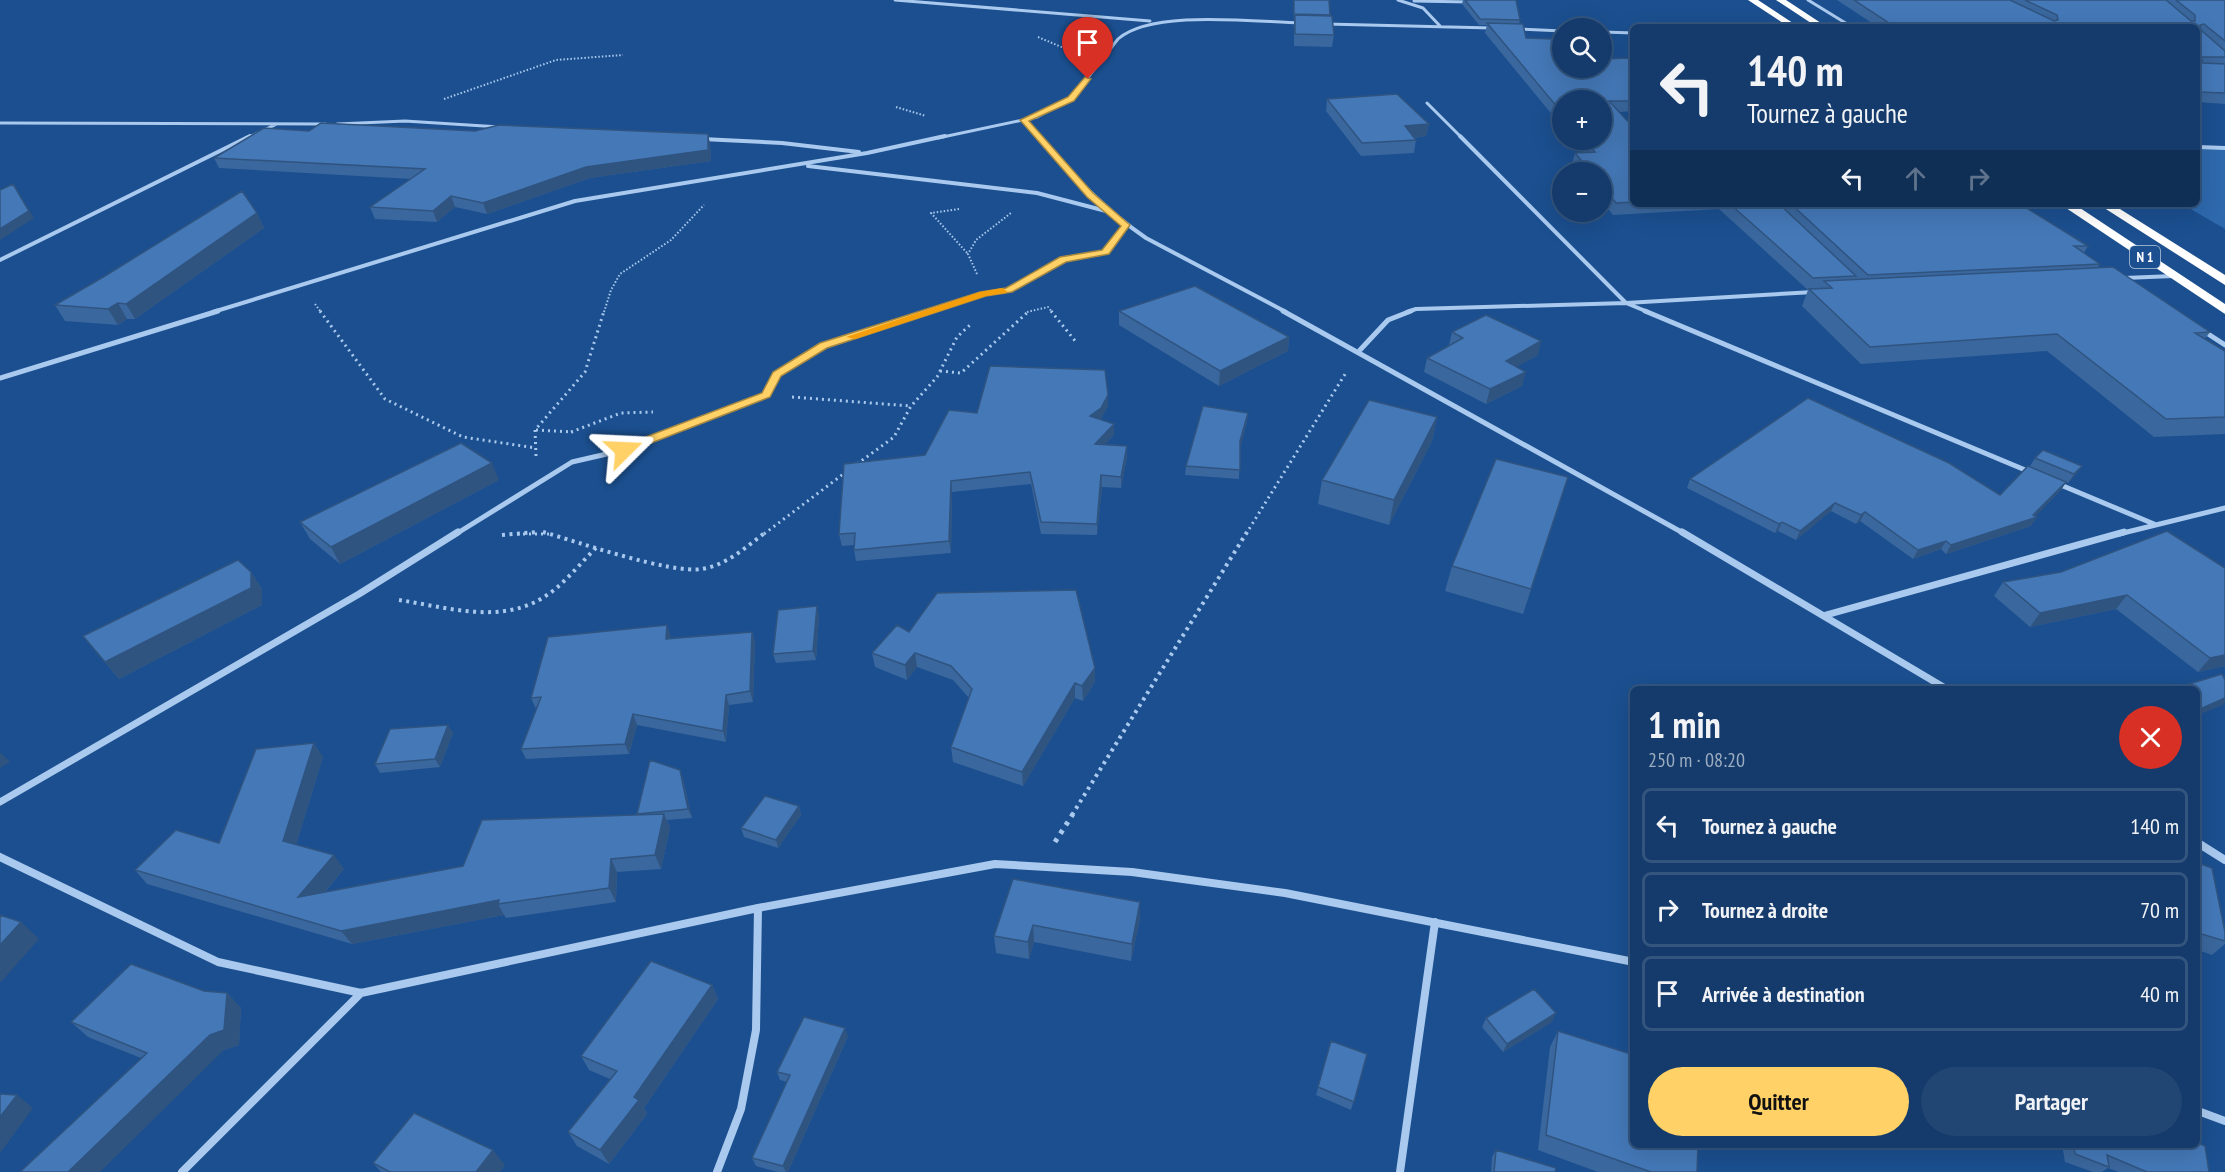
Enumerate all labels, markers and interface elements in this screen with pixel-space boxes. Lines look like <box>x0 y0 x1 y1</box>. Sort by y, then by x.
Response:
pin <box>1062 17 1113 79</box>
map controls <box>1552 18 1612 222</box>
button: search <box>1552 18 1612 78</box>
icon: arrive <box>1071 26 1104 59</box>
text: 140 m <box>1747 43 1844 98</box>
icon: left <box>1648 48 1726 126</box>
button: + <box>1552 90 1612 150</box>
text: Tournez à gauche <box>1747 96 1908 130</box>
button: − <box>1552 162 1612 222</box>
icon: left <box>1836 162 1869 195</box>
icon: ahead <box>1899 162 1932 195</box>
icon: right <box>1962 162 1995 195</box>
road number: N 1 <box>2130 246 2160 268</box>
position arrow <box>592 418 656 482</box>
text: 1 min <box>1648 701 1721 748</box>
button: close <box>2119 706 2182 769</box>
text: 250 m · 08:20 <box>1648 747 1745 773</box>
icon: left <box>1651 809 1684 842</box>
text: Tournez à gauche <box>1702 812 1837 840</box>
text: 140 m <box>2130 812 2179 840</box>
icon: right <box>1651 893 1684 926</box>
text: Tournez à droite <box>1702 896 1828 924</box>
text: 70 m <box>2140 896 2179 924</box>
icon: arrive <box>1651 977 1684 1010</box>
text: Arrivée à destination <box>1702 980 1865 1008</box>
text: 40 m <box>2140 980 2179 1008</box>
button: Quitter <box>1648 1067 1909 1136</box>
button: Partager <box>1921 1067 2182 1136</box>

